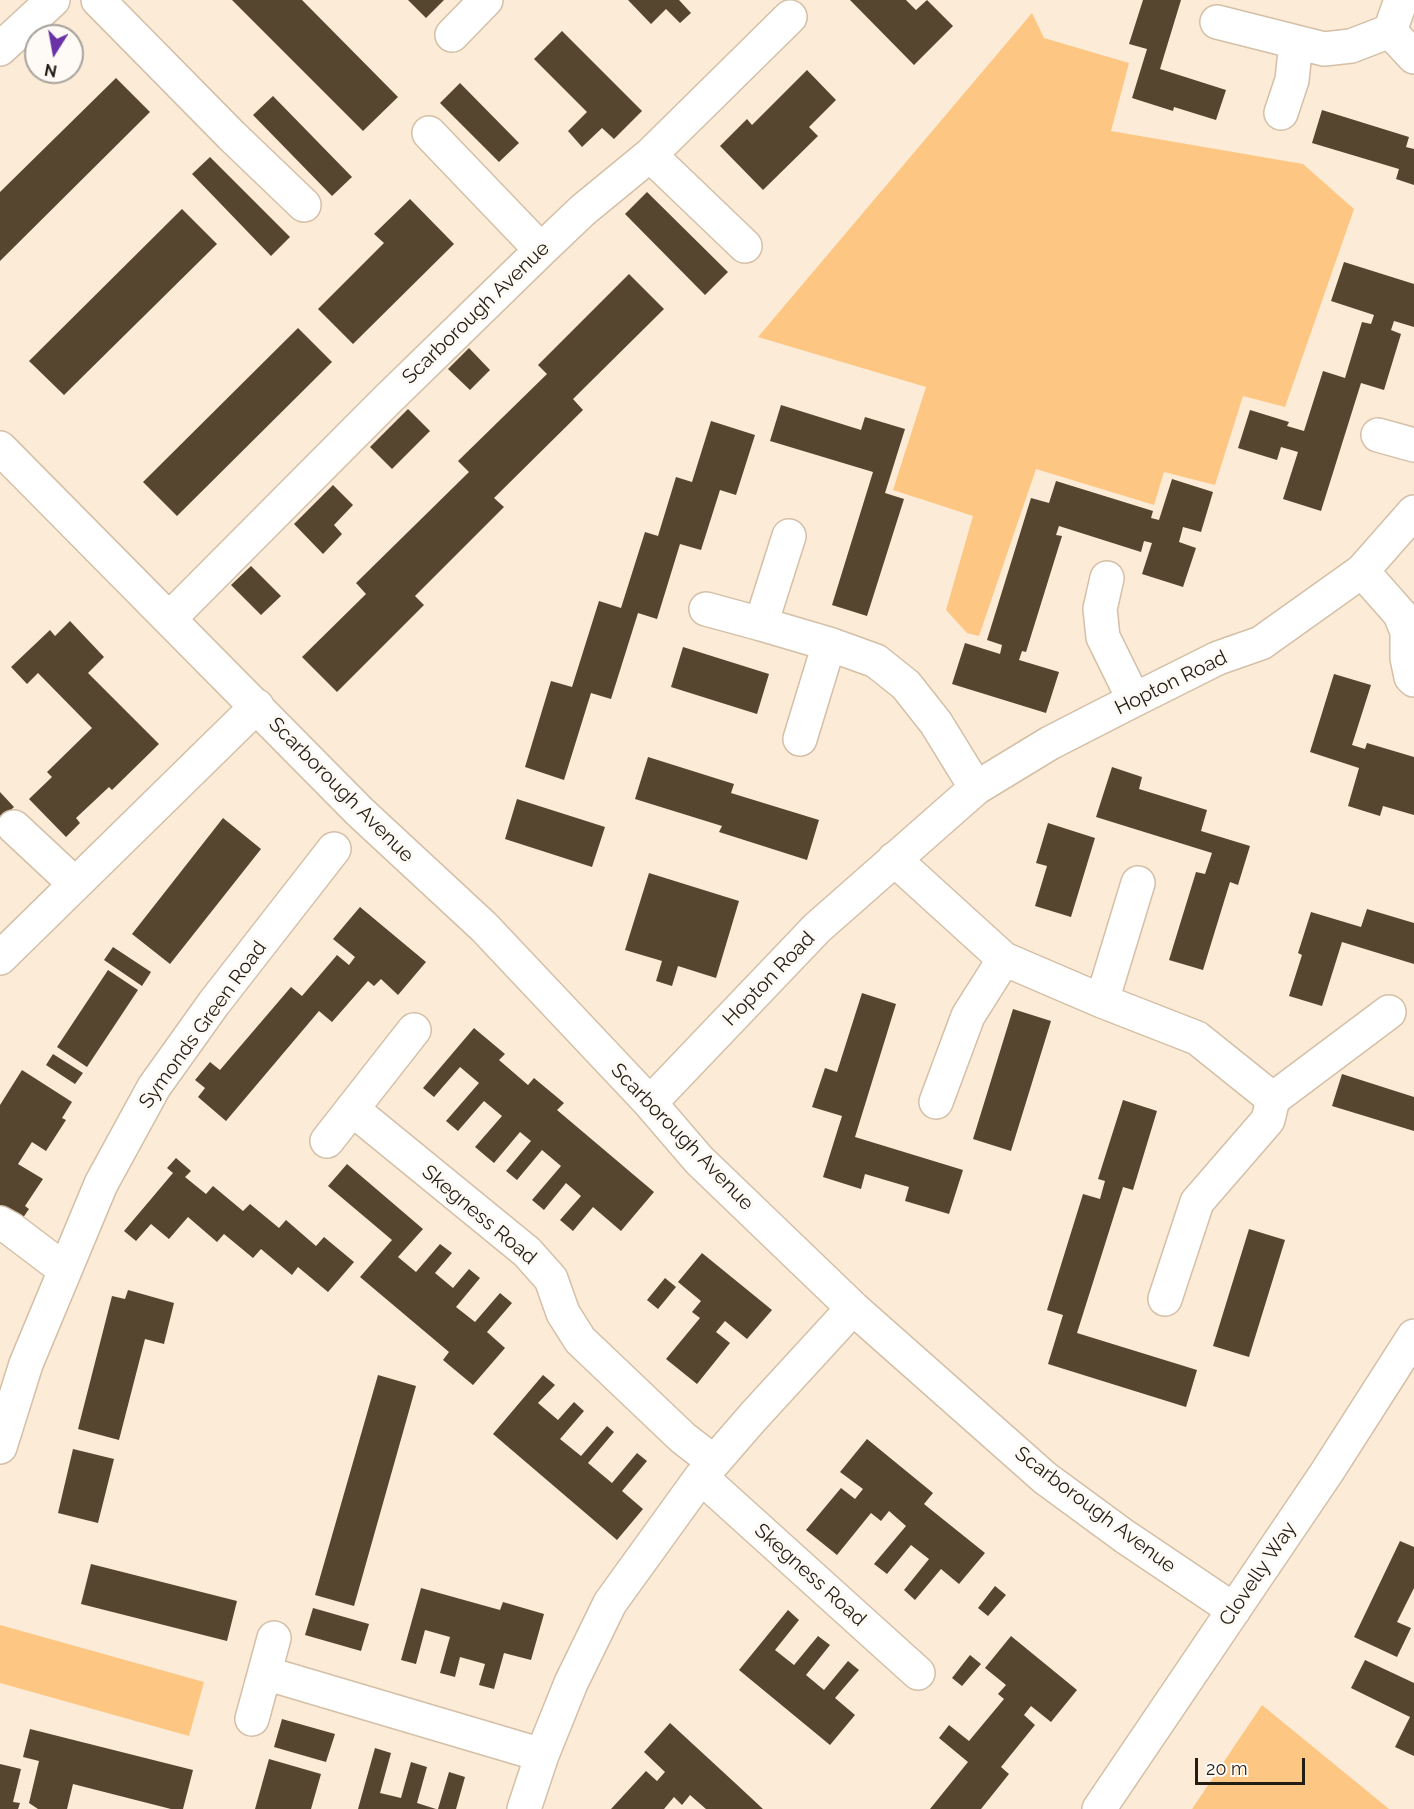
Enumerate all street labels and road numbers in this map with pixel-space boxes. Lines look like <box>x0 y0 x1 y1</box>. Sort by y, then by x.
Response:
street label: Scarborough Avenue <box>398 237 554 389</box>
street label: Hopton Road <box>1111 646 1231 720</box>
street label: Scarborough Avenue <box>264 713 418 867</box>
street label: Hopton Road <box>718 927 820 1031</box>
street label: Symonds Green Road <box>134 937 272 1113</box>
street label: Scarborough Avenue <box>606 1059 758 1215</box>
street label: Skegness Road <box>417 1160 541 1270</box>
street label: Scarborough Avenue <box>1010 1442 1180 1578</box>
street label: Clovelly Way <box>1214 1517 1302 1631</box>
street label: Skegness Road <box>749 1519 871 1631</box>

